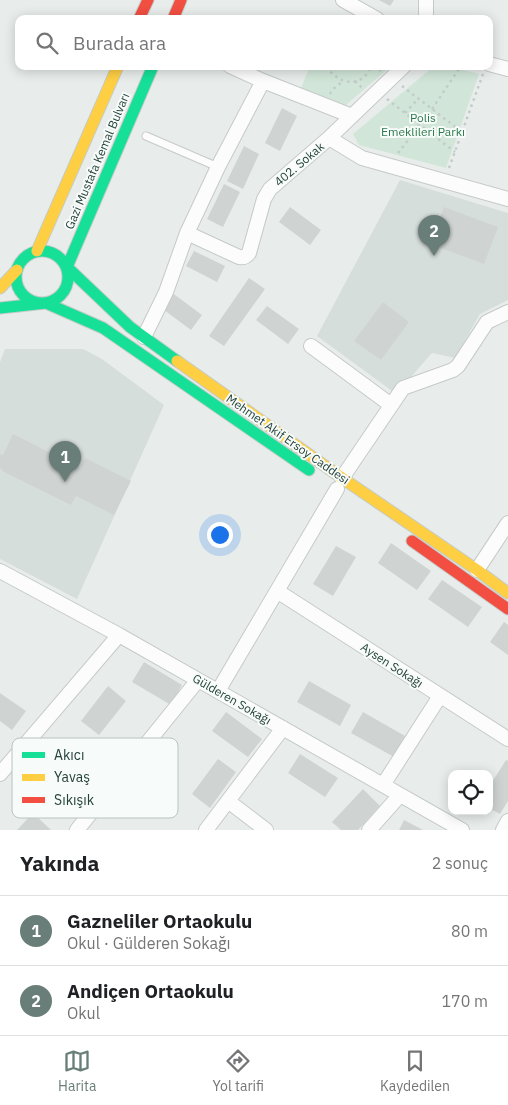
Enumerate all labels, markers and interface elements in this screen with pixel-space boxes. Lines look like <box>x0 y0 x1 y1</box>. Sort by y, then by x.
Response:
search box <box>15 15 493 70</box>
icon: search <box>33 29 61 57</box>
text: Burada ara <box>73 31 166 55</box>
street label: Gazi Mustafa Kemal Bulvarı <box>61 91 133 231</box>
park label: Polis Emeklileri Parkı <box>381 110 465 139</box>
street label: 402. Sokak <box>271 138 327 189</box>
pin: 2 <box>418 215 450 256</box>
street label: Mehmet Akif Ersoy Caddesi <box>224 391 352 487</box>
pin: 1 <box>49 441 81 482</box>
your location <box>207 522 233 548</box>
street label: Aysen Sokağı <box>358 639 426 691</box>
street label: Gülderen Sokağı <box>190 670 274 728</box>
legend <box>12 738 178 818</box>
text: Akıcı <box>54 746 84 764</box>
text: Yavaş <box>54 768 90 786</box>
map controls <box>448 770 493 815</box>
button: locate <box>448 770 493 815</box>
text: Sıkışık <box>54 791 95 809</box>
text: Yakında <box>20 849 100 877</box>
text: 2 sonuç <box>432 853 488 873</box>
text: Gazneliler Ortaokulu <box>67 909 252 933</box>
text: 1 <box>31 921 41 941</box>
text: 80 m <box>451 921 488 941</box>
text: Okul · Gülderen Sokağı <box>67 933 231 953</box>
text: Andiçen Ortaokulu <box>67 979 234 1003</box>
text: 2 <box>31 991 41 1011</box>
text: 170 m <box>441 991 488 1011</box>
text: Okul <box>67 1003 100 1023</box>
tab: Harita <box>58 1047 96 1095</box>
tab: Yol tarifi <box>213 1047 264 1095</box>
tab: Kaydedilen <box>380 1047 450 1095</box>

